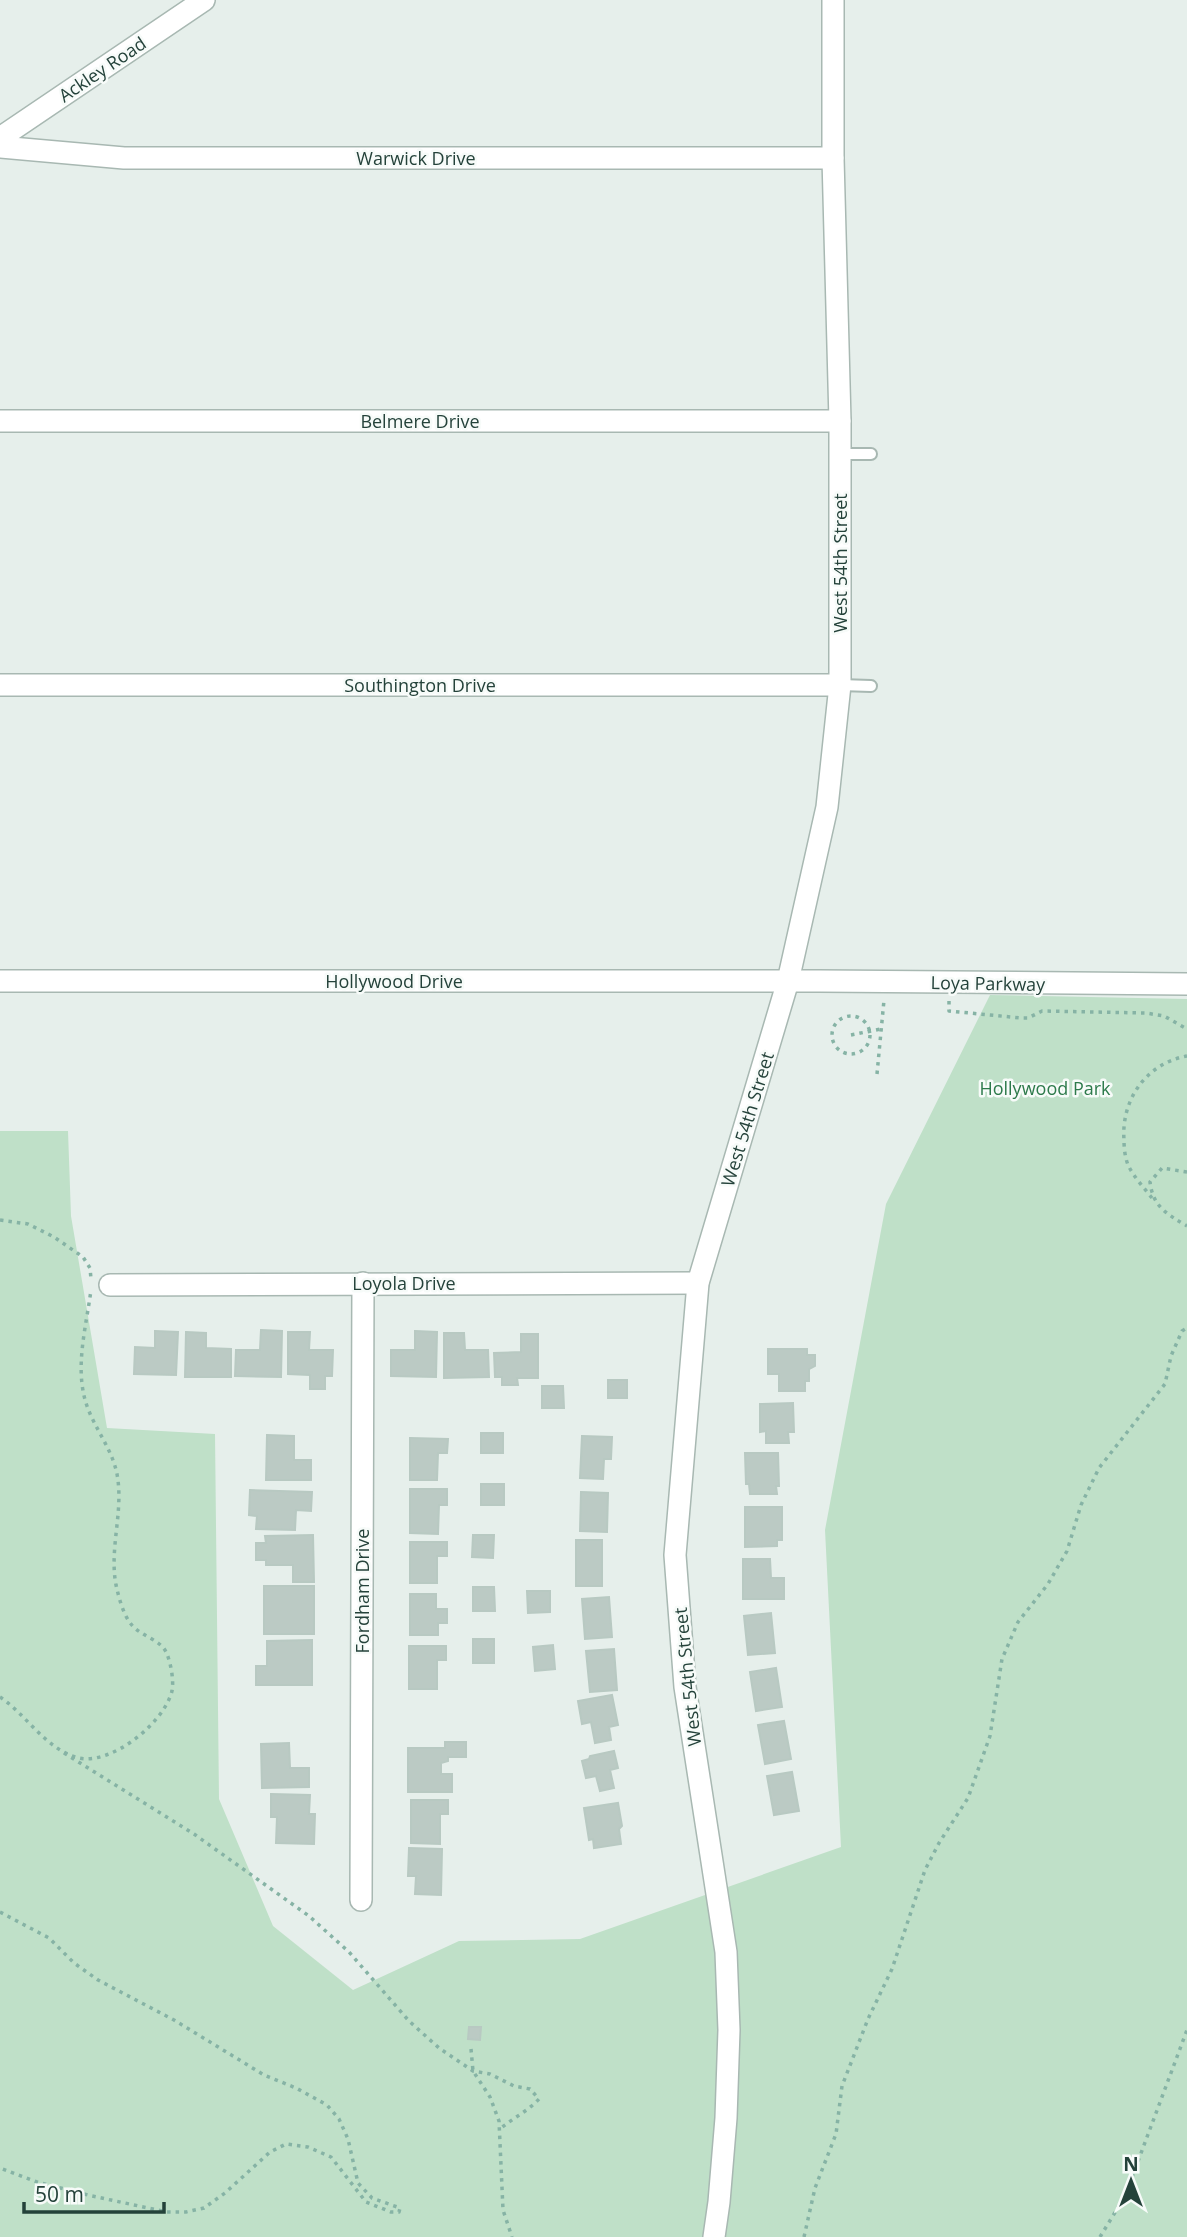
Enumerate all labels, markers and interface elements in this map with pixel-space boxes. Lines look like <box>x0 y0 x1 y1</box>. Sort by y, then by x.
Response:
street label: Ackley Road <box>54 31 150 107</box>
street label: Warwick Drive <box>356 146 476 170</box>
street label: Belmere Drive <box>360 409 480 433</box>
street label: West 54th Street <box>828 493 852 633</box>
street label: Southington Drive <box>344 673 496 697</box>
street label: Hollywood Drive <box>325 969 463 993</box>
street label: Loya Parkway <box>931 970 1046 996</box>
street label: West 54th Street <box>715 1049 779 1189</box>
park label: Hollywood Park <box>979 1076 1111 1100</box>
street label: Loyola Drive <box>352 1271 456 1295</box>
street label: Fordham Drive <box>350 1529 374 1653</box>
street label: West 54th Street <box>668 1606 706 1748</box>
north arrow <box>1096 2146 1166 2216</box>
text: N <box>1123 2151 1139 2177</box>
scale bar <box>24 2170 164 2214</box>
text: 50 m <box>35 2180 84 2208</box>

